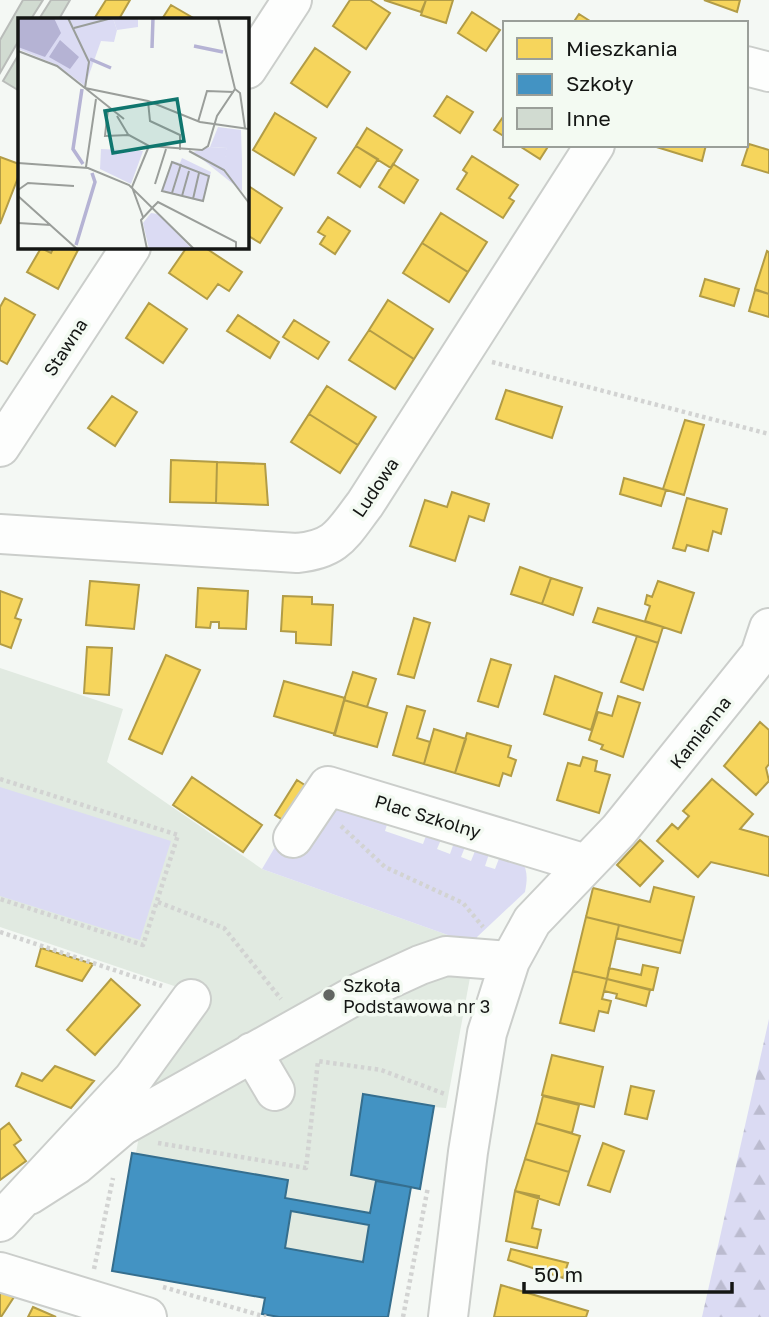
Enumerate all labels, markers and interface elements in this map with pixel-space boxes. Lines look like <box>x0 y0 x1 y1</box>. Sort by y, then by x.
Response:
inset map <box>18 18 248 248</box>
legend <box>503 21 748 147</box>
text: Mieszkania <box>566 35 678 61</box>
text: Szkoły <box>566 70 634 96</box>
text: Inne <box>566 105 611 131</box>
street label: Stawna <box>38 314 92 380</box>
street label: Ludowa <box>347 453 403 521</box>
street label: Kamienna <box>665 691 735 773</box>
street label: Plac Szkolny <box>372 789 484 843</box>
place label: Szkoła Podstawowa nr 3 <box>343 974 490 1017</box>
marker: Szkoła Podstawowa nr 3 <box>321 987 337 1003</box>
scale bar <box>524 1250 732 1294</box>
text: 50 m <box>534 1261 583 1287</box>

